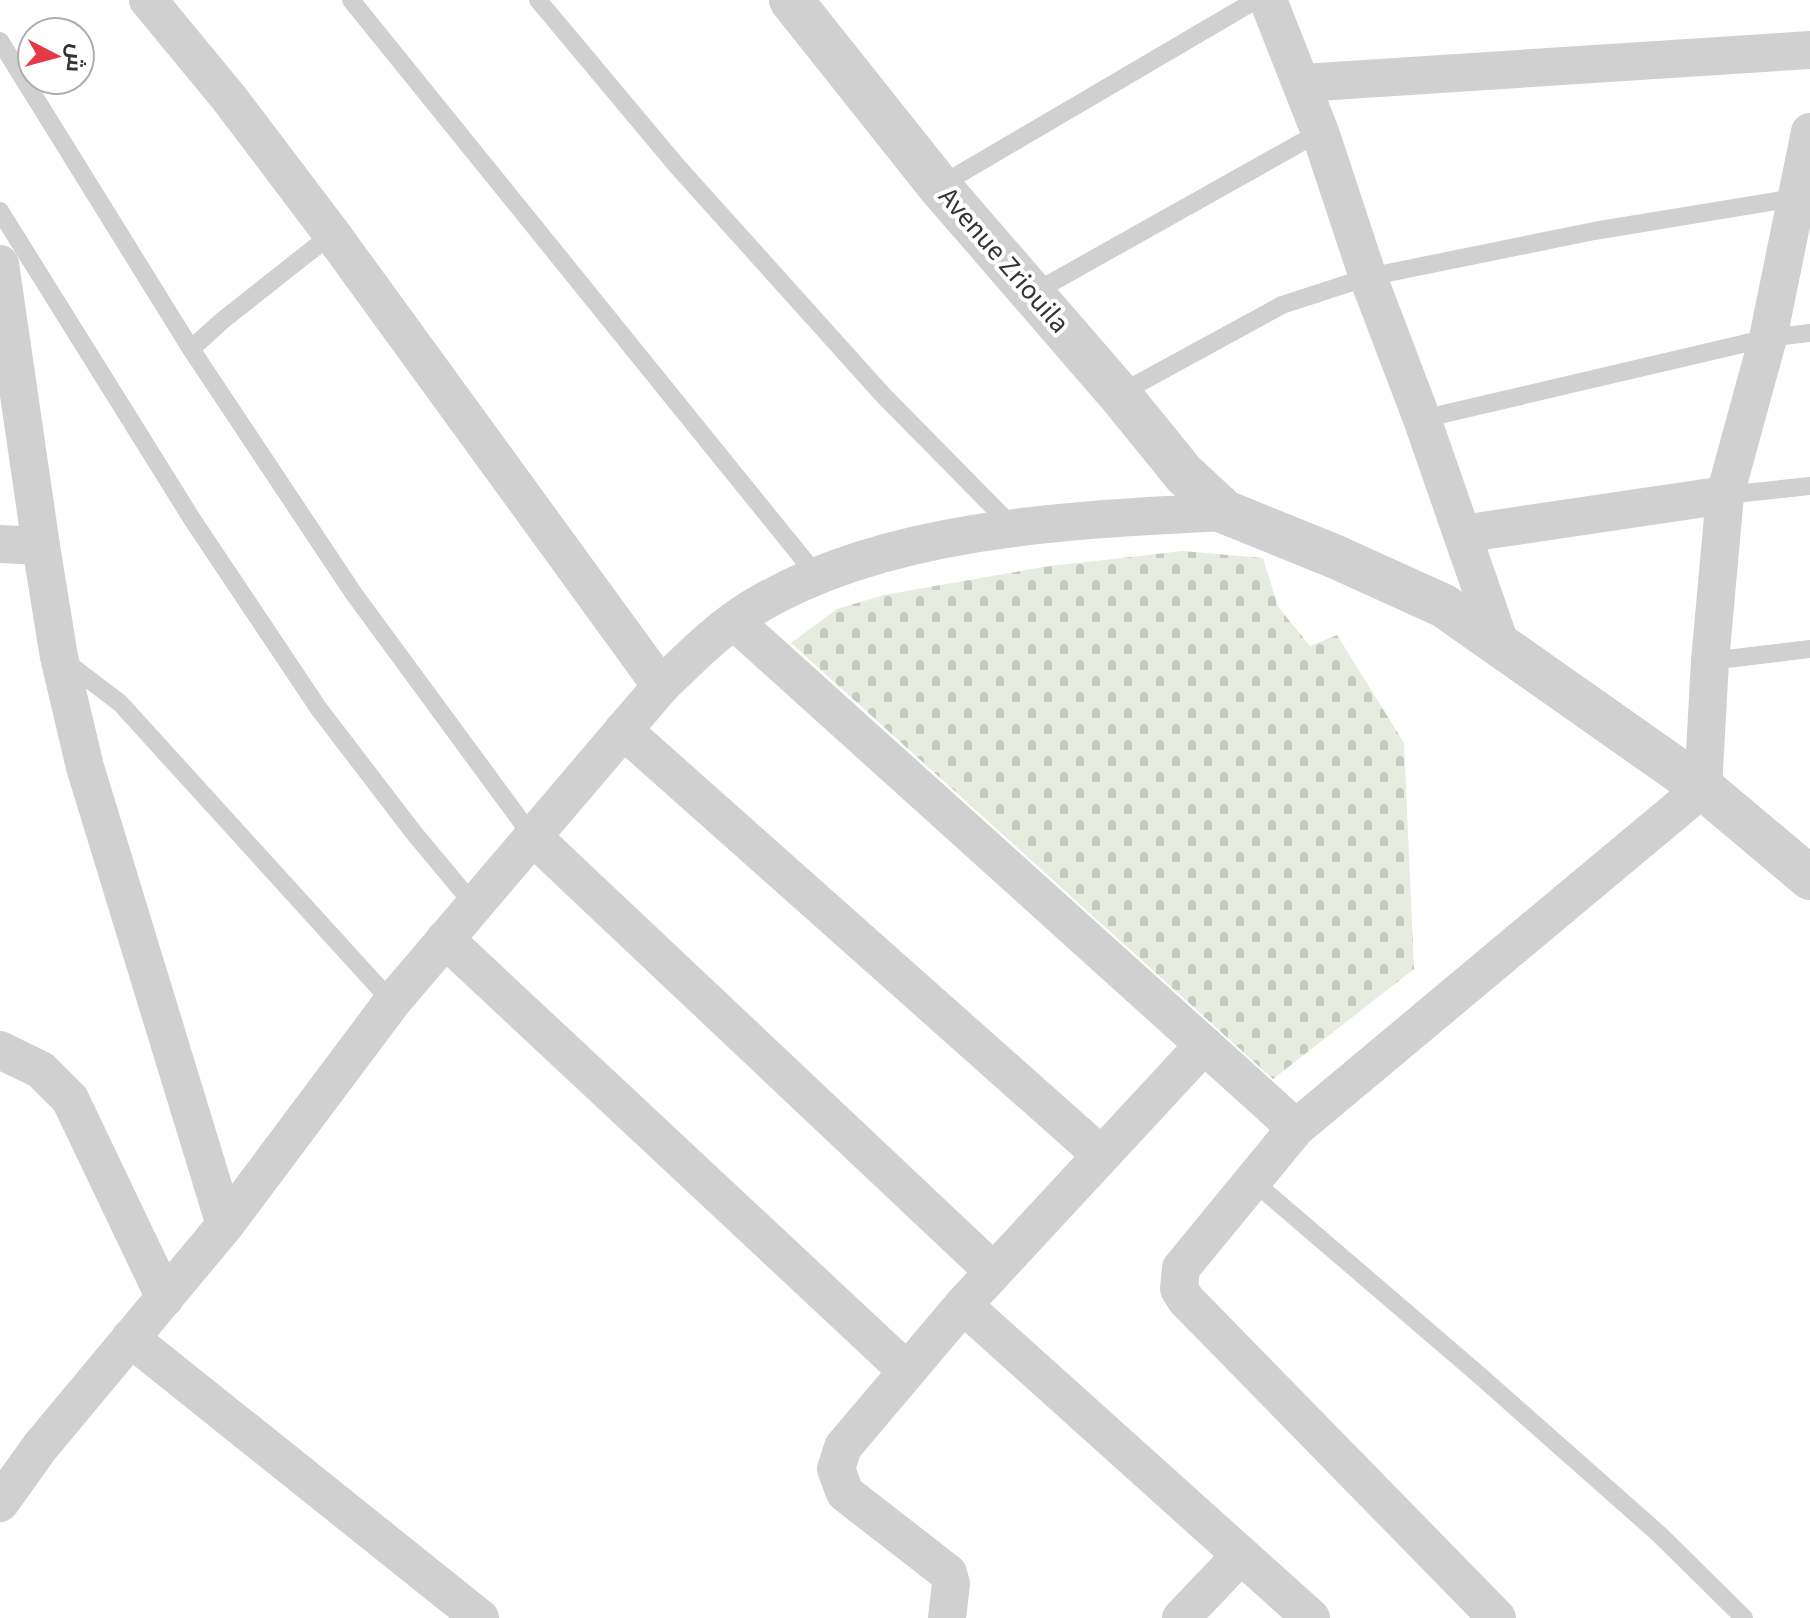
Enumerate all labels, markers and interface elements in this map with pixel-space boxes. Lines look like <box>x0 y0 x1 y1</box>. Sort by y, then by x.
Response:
north arrow <box>16 16 96 96</box>
text: ش <box>58 42 92 74</box>
street label: Avenue Zriouila <box>929 178 1079 342</box>

